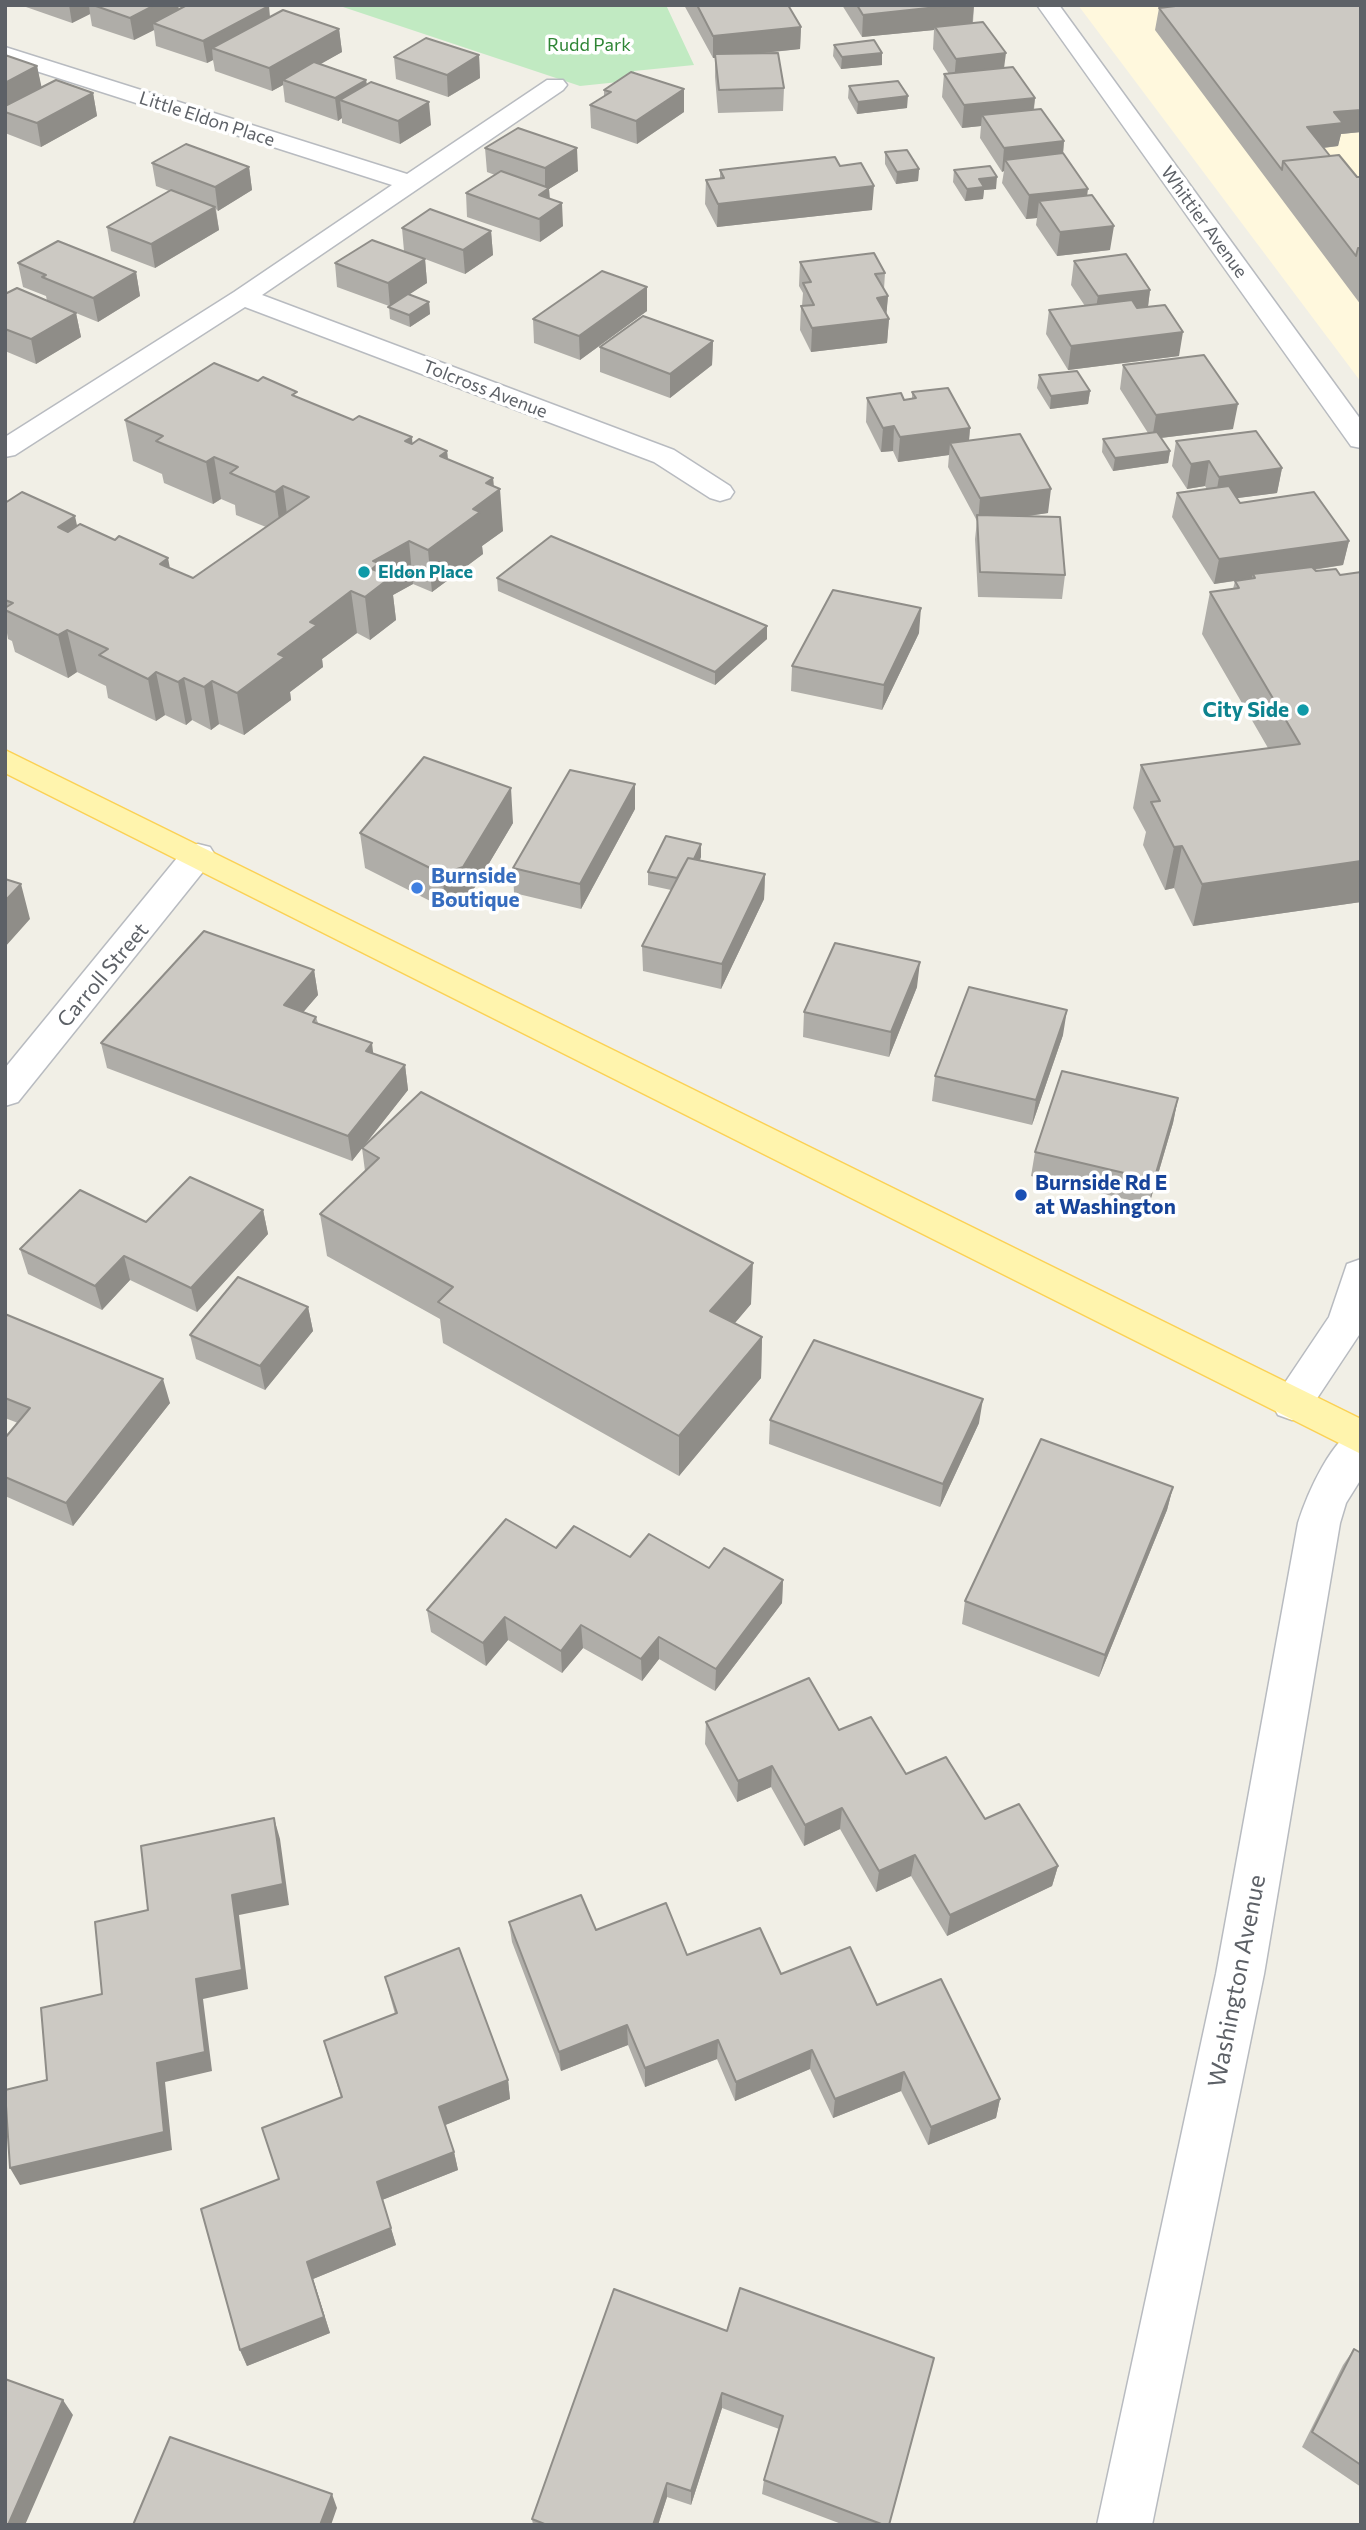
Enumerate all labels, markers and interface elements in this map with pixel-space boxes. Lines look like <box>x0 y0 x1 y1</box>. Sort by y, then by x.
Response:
park label: Rudd Park <box>547 34 631 56</box>
street label: Little Eldon Place <box>137 87 277 151</box>
street label: Whittier Avenue <box>1156 162 1252 282</box>
street label: Tolcross Avenue <box>420 355 550 423</box>
place label: Eldon Place <box>378 561 473 583</box>
marker: Eldon Place <box>356 564 372 580</box>
place label: City Side <box>1203 697 1289 723</box>
marker: City Side <box>1295 702 1311 718</box>
place label: Burnside Boutique <box>431 863 520 913</box>
marker: Burnside Boutique <box>409 880 425 896</box>
street label: Carroll Street <box>52 918 154 1032</box>
place label: Burnside Rd E at Washington <box>1035 1170 1176 1220</box>
marker: Burnside Rd E at Washington <box>1013 1187 1029 1203</box>
street label: Washington Avenue <box>1202 1872 1272 2090</box>

